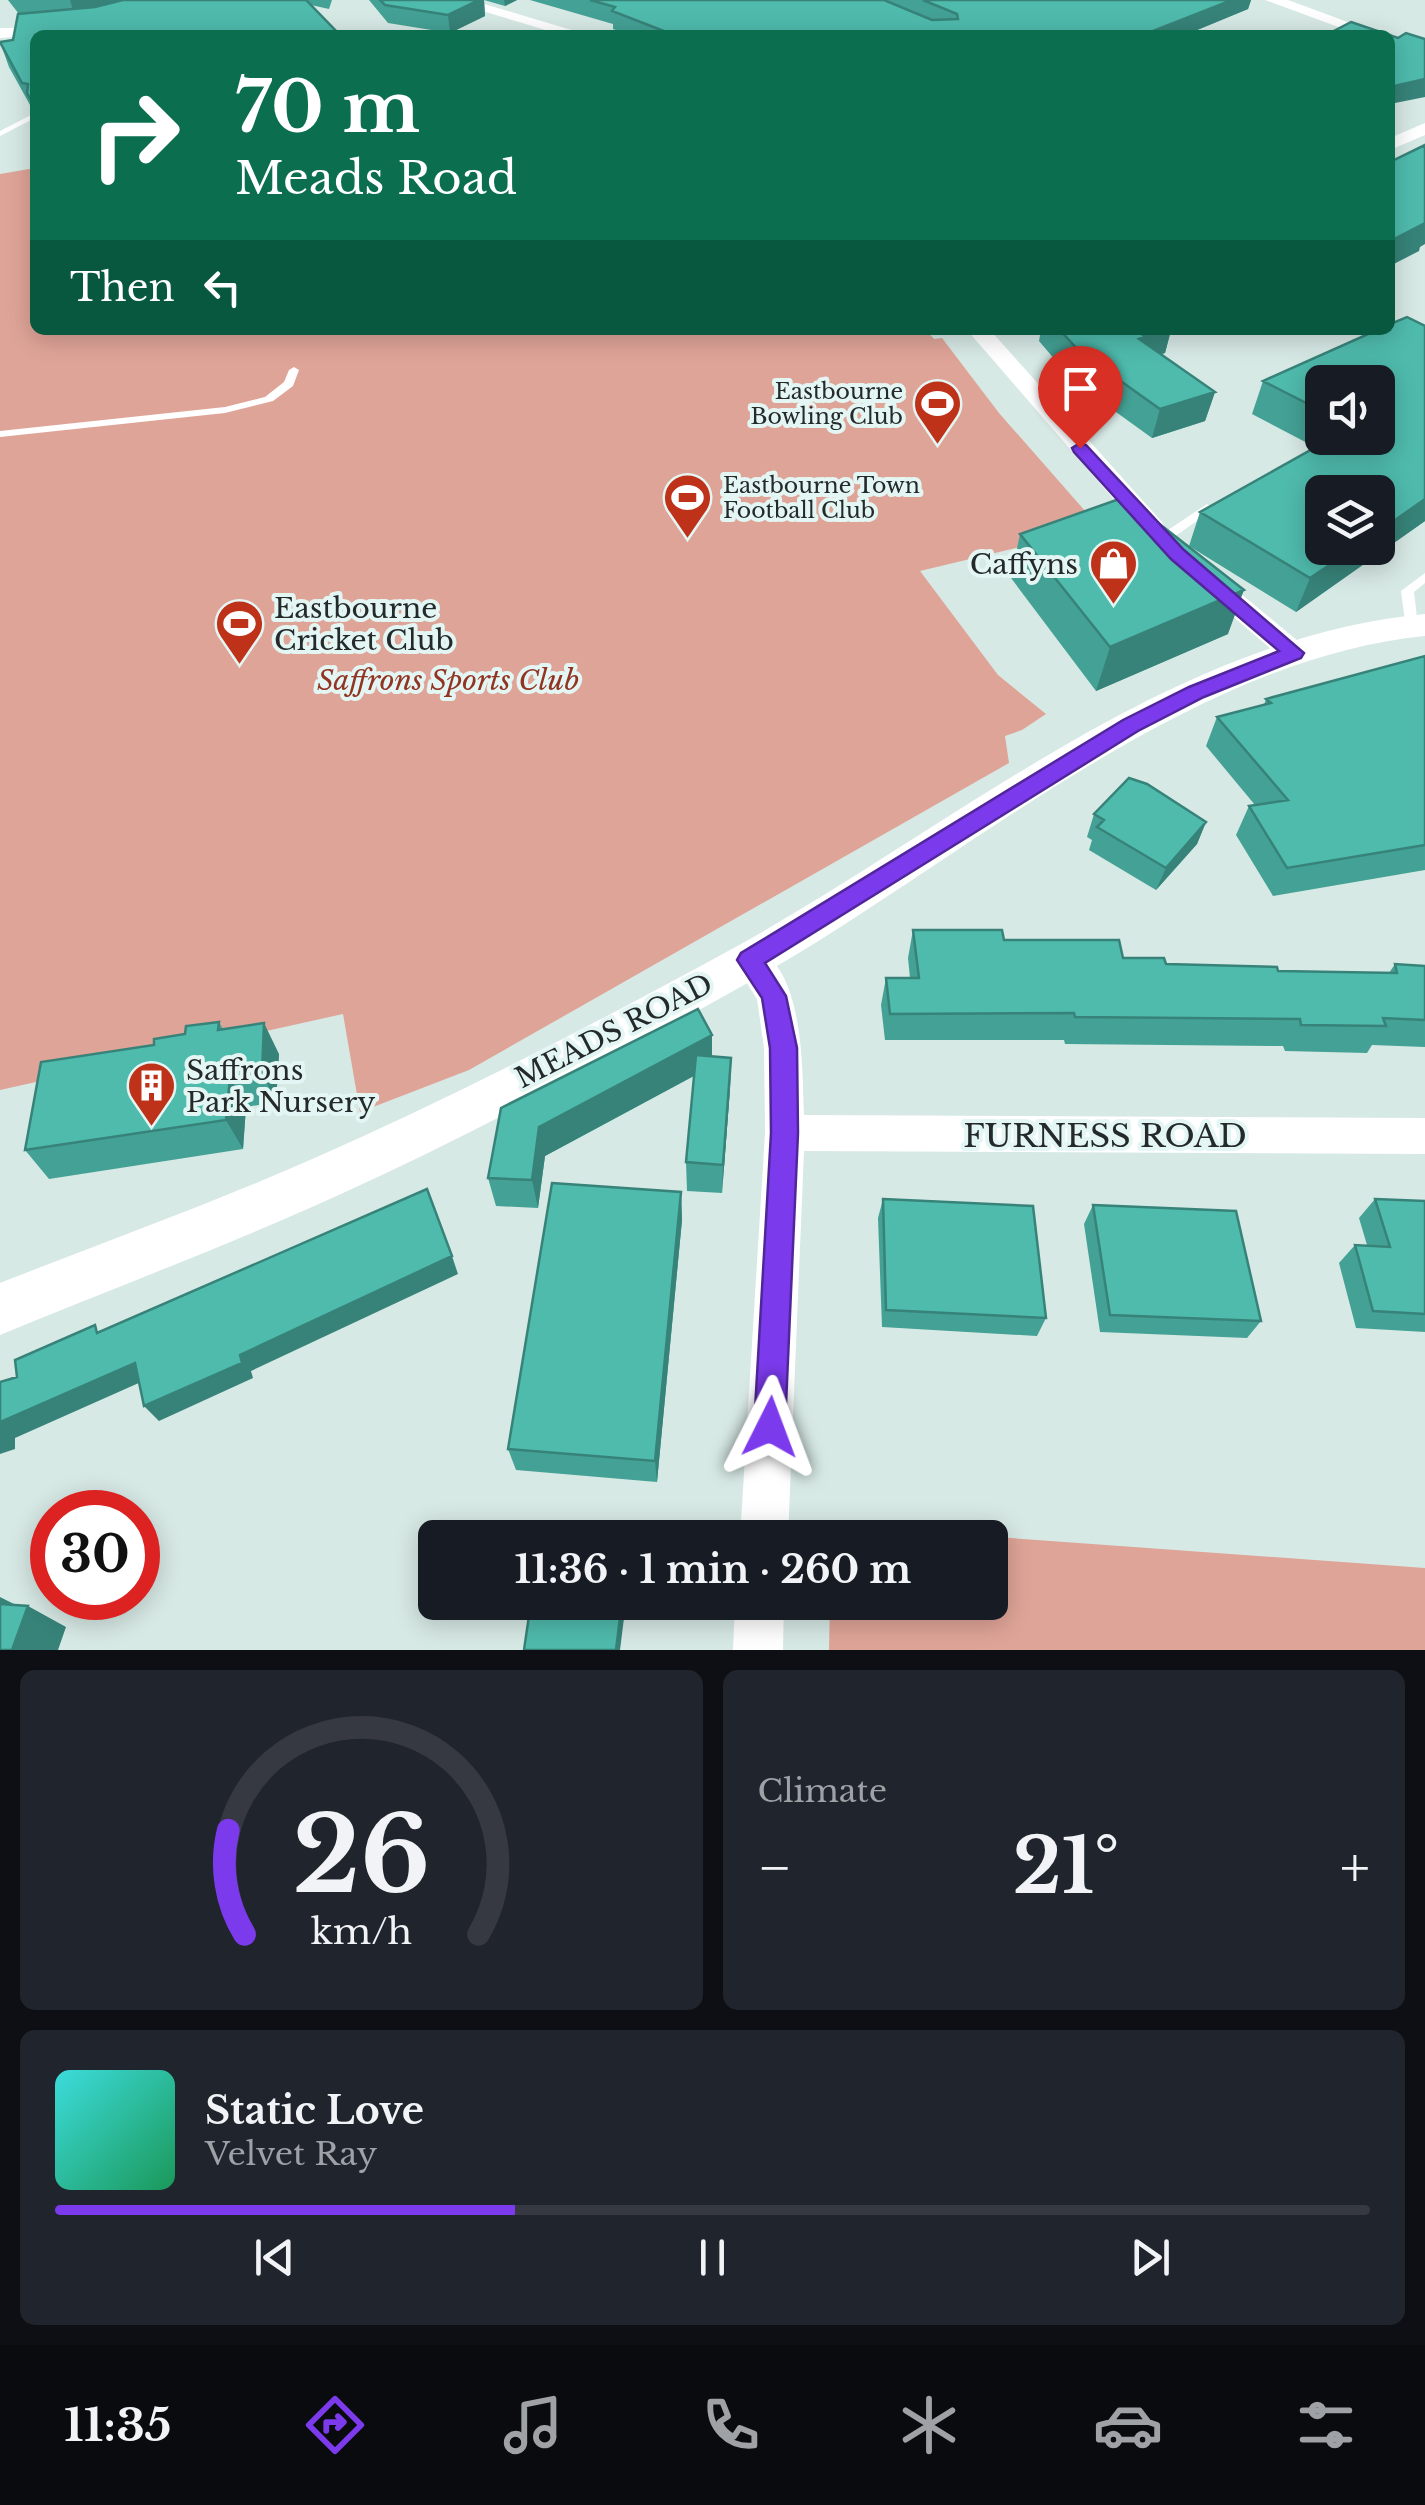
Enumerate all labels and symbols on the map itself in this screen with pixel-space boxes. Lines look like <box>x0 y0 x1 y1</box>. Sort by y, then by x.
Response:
pin <box>1038 346 1123 449</box>
place label: Eastbourne Bowling Club <box>751 378 903 430</box>
sports icon: Eastbourne Bowling Club <box>912 378 964 446</box>
sports icon: Eastbourne Town Football Club <box>662 472 714 540</box>
place label: Eastbourne Town Football Club <box>723 472 920 524</box>
shop icon: Caffyns <box>1087 538 1139 606</box>
place label: Caffyns <box>970 547 1078 582</box>
place label: Eastbourne Cricket Club <box>274 591 454 658</box>
sports icon: Eastbourne Cricket Club <box>213 598 265 666</box>
park label: Saffrons Sports Club <box>317 663 579 698</box>
street label: MEADS ROAD <box>509 966 719 1096</box>
place label: Saffrons Park Nursery <box>186 1053 375 1120</box>
building icon: Saffrons Park Nursery <box>125 1060 177 1128</box>
street label: FURNESS ROAD <box>963 1116 1247 1156</box>
position arrow <box>718 1375 822 1479</box>
speed limit sign: 30 <box>30 1490 160 1620</box>

